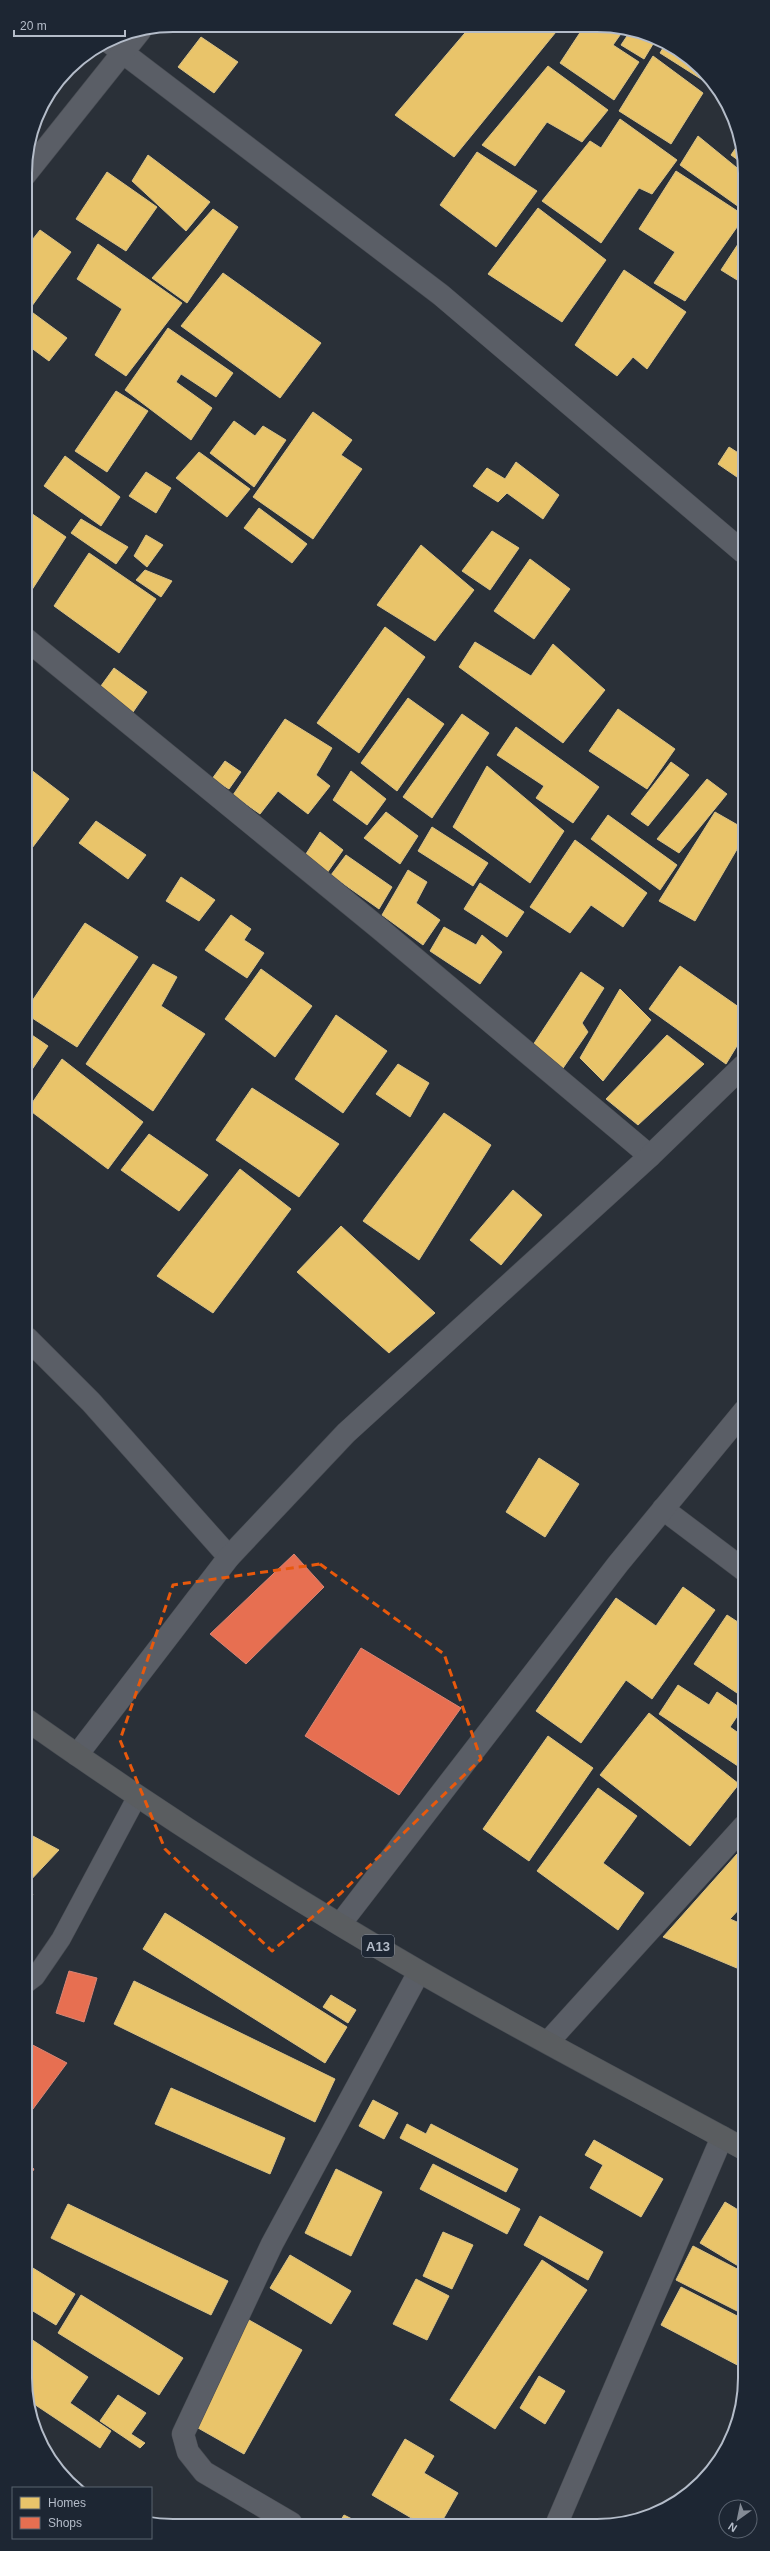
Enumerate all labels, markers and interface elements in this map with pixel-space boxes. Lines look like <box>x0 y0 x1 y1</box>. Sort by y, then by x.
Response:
scale bar <box>14 12 125 38</box>
text: 20 m <box>20 19 47 33</box>
road number: A13 <box>362 1935 394 1957</box>
legend <box>12 2487 152 2539</box>
text: Homes <box>48 2496 86 2510</box>
north arrow <box>718 2499 758 2539</box>
text: Shops <box>48 2516 82 2530</box>
text: N <box>726 2520 739 2535</box>

